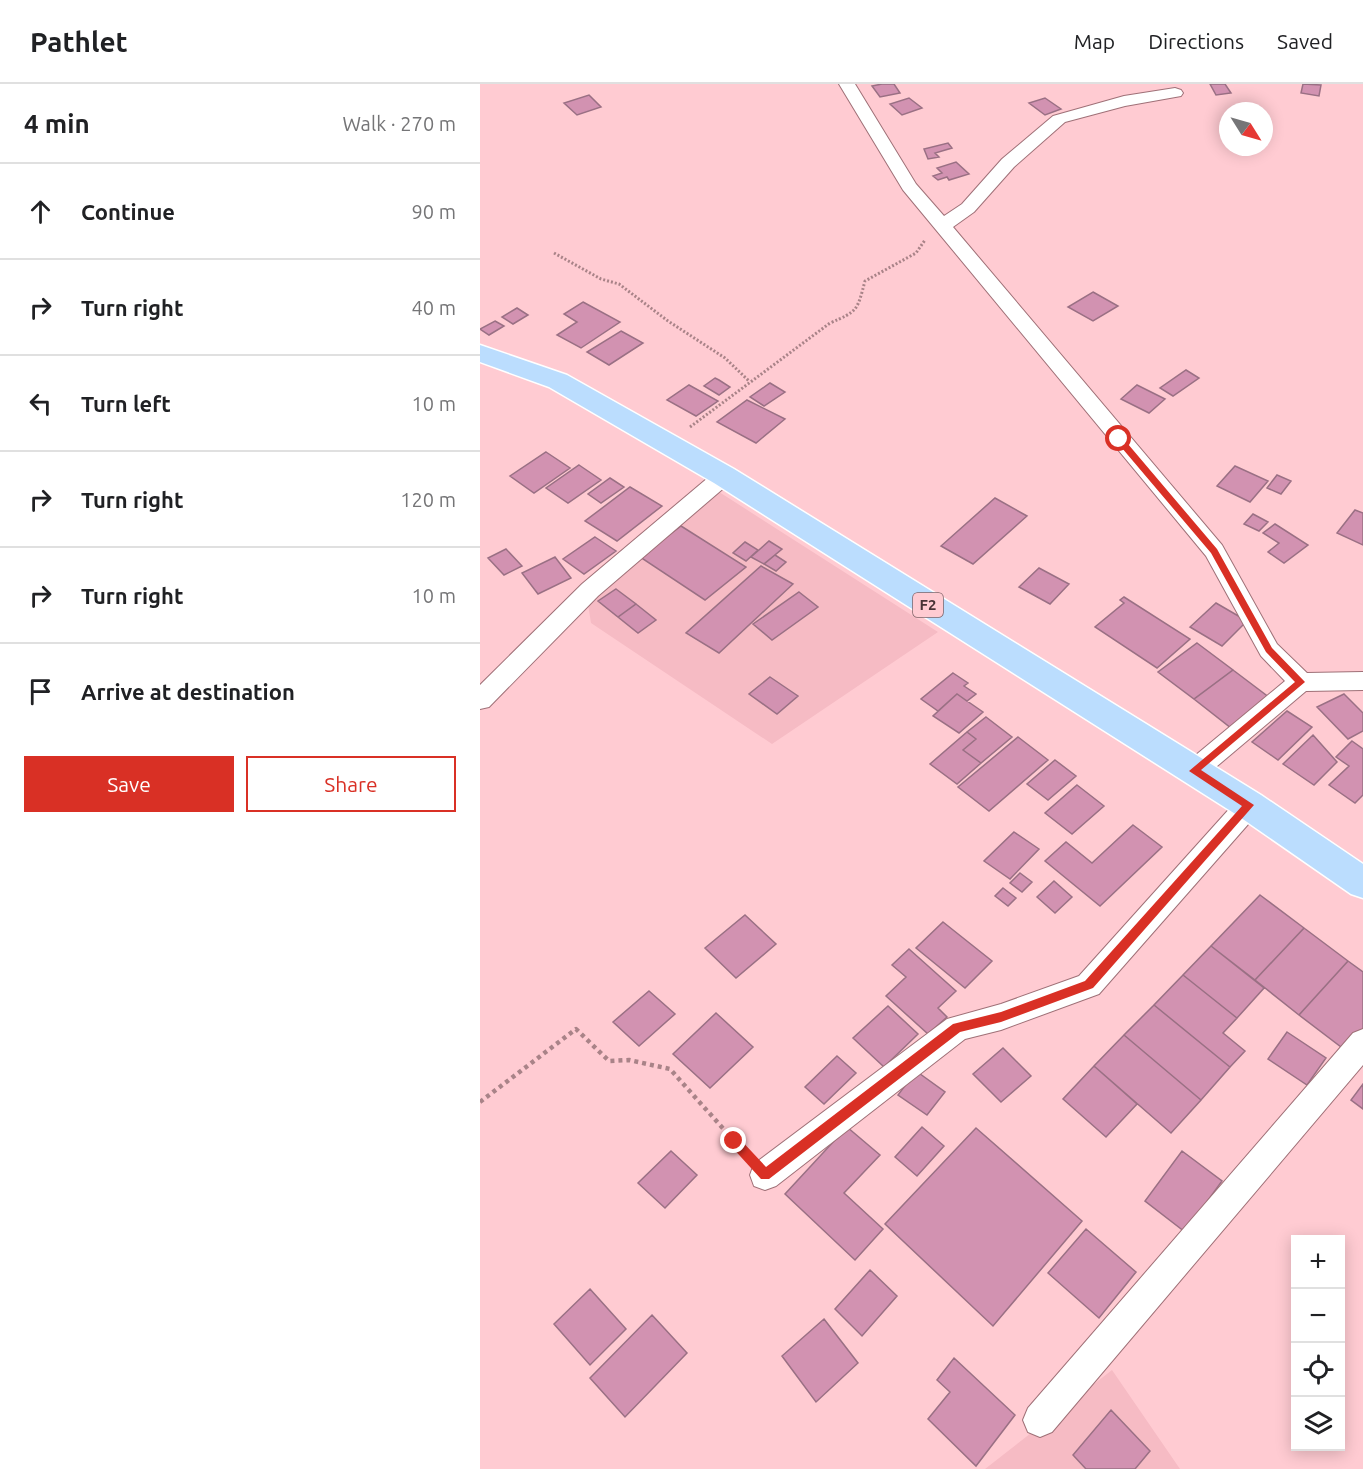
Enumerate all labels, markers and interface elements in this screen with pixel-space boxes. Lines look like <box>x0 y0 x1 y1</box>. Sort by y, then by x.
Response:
text: Pathlet <box>30 26 128 57</box>
text: Map <box>1074 29 1115 53</box>
text: Directions <box>1148 29 1244 53</box>
text: Saved <box>1277 29 1333 53</box>
north arrow <box>1219 102 1273 156</box>
text: 4 min <box>24 109 90 138</box>
text: Walk · 270 m <box>343 112 456 135</box>
icon: ahead <box>24 195 57 228</box>
text: Continue <box>81 199 175 224</box>
text: 90 m <box>412 200 456 223</box>
icon: right <box>24 291 57 324</box>
text: Turn right <box>81 295 183 320</box>
text: 40 m <box>412 296 456 319</box>
icon: left <box>24 387 57 420</box>
text: Turn left <box>81 391 171 416</box>
text: 10 m <box>412 392 456 415</box>
route start <box>1105 425 1131 451</box>
icon: right <box>24 483 57 516</box>
text: Turn right <box>81 487 183 512</box>
text: 120 m <box>400 488 456 511</box>
icon: right <box>24 579 57 612</box>
text: Turn right <box>81 583 183 608</box>
text: 10 m <box>412 584 456 607</box>
road number: F2 <box>913 593 943 617</box>
icon: arrive <box>24 675 57 708</box>
text: Arrive at destination <box>81 679 295 704</box>
button: Save <box>24 756 234 812</box>
button: Share <box>246 756 456 812</box>
route end <box>720 1127 746 1153</box>
map controls <box>1291 1235 1345 1451</box>
button: + <box>1291 1235 1345 1289</box>
button: − <box>1291 1289 1345 1343</box>
button: locate <box>1291 1343 1345 1397</box>
button: layers <box>1291 1397 1345 1451</box>

